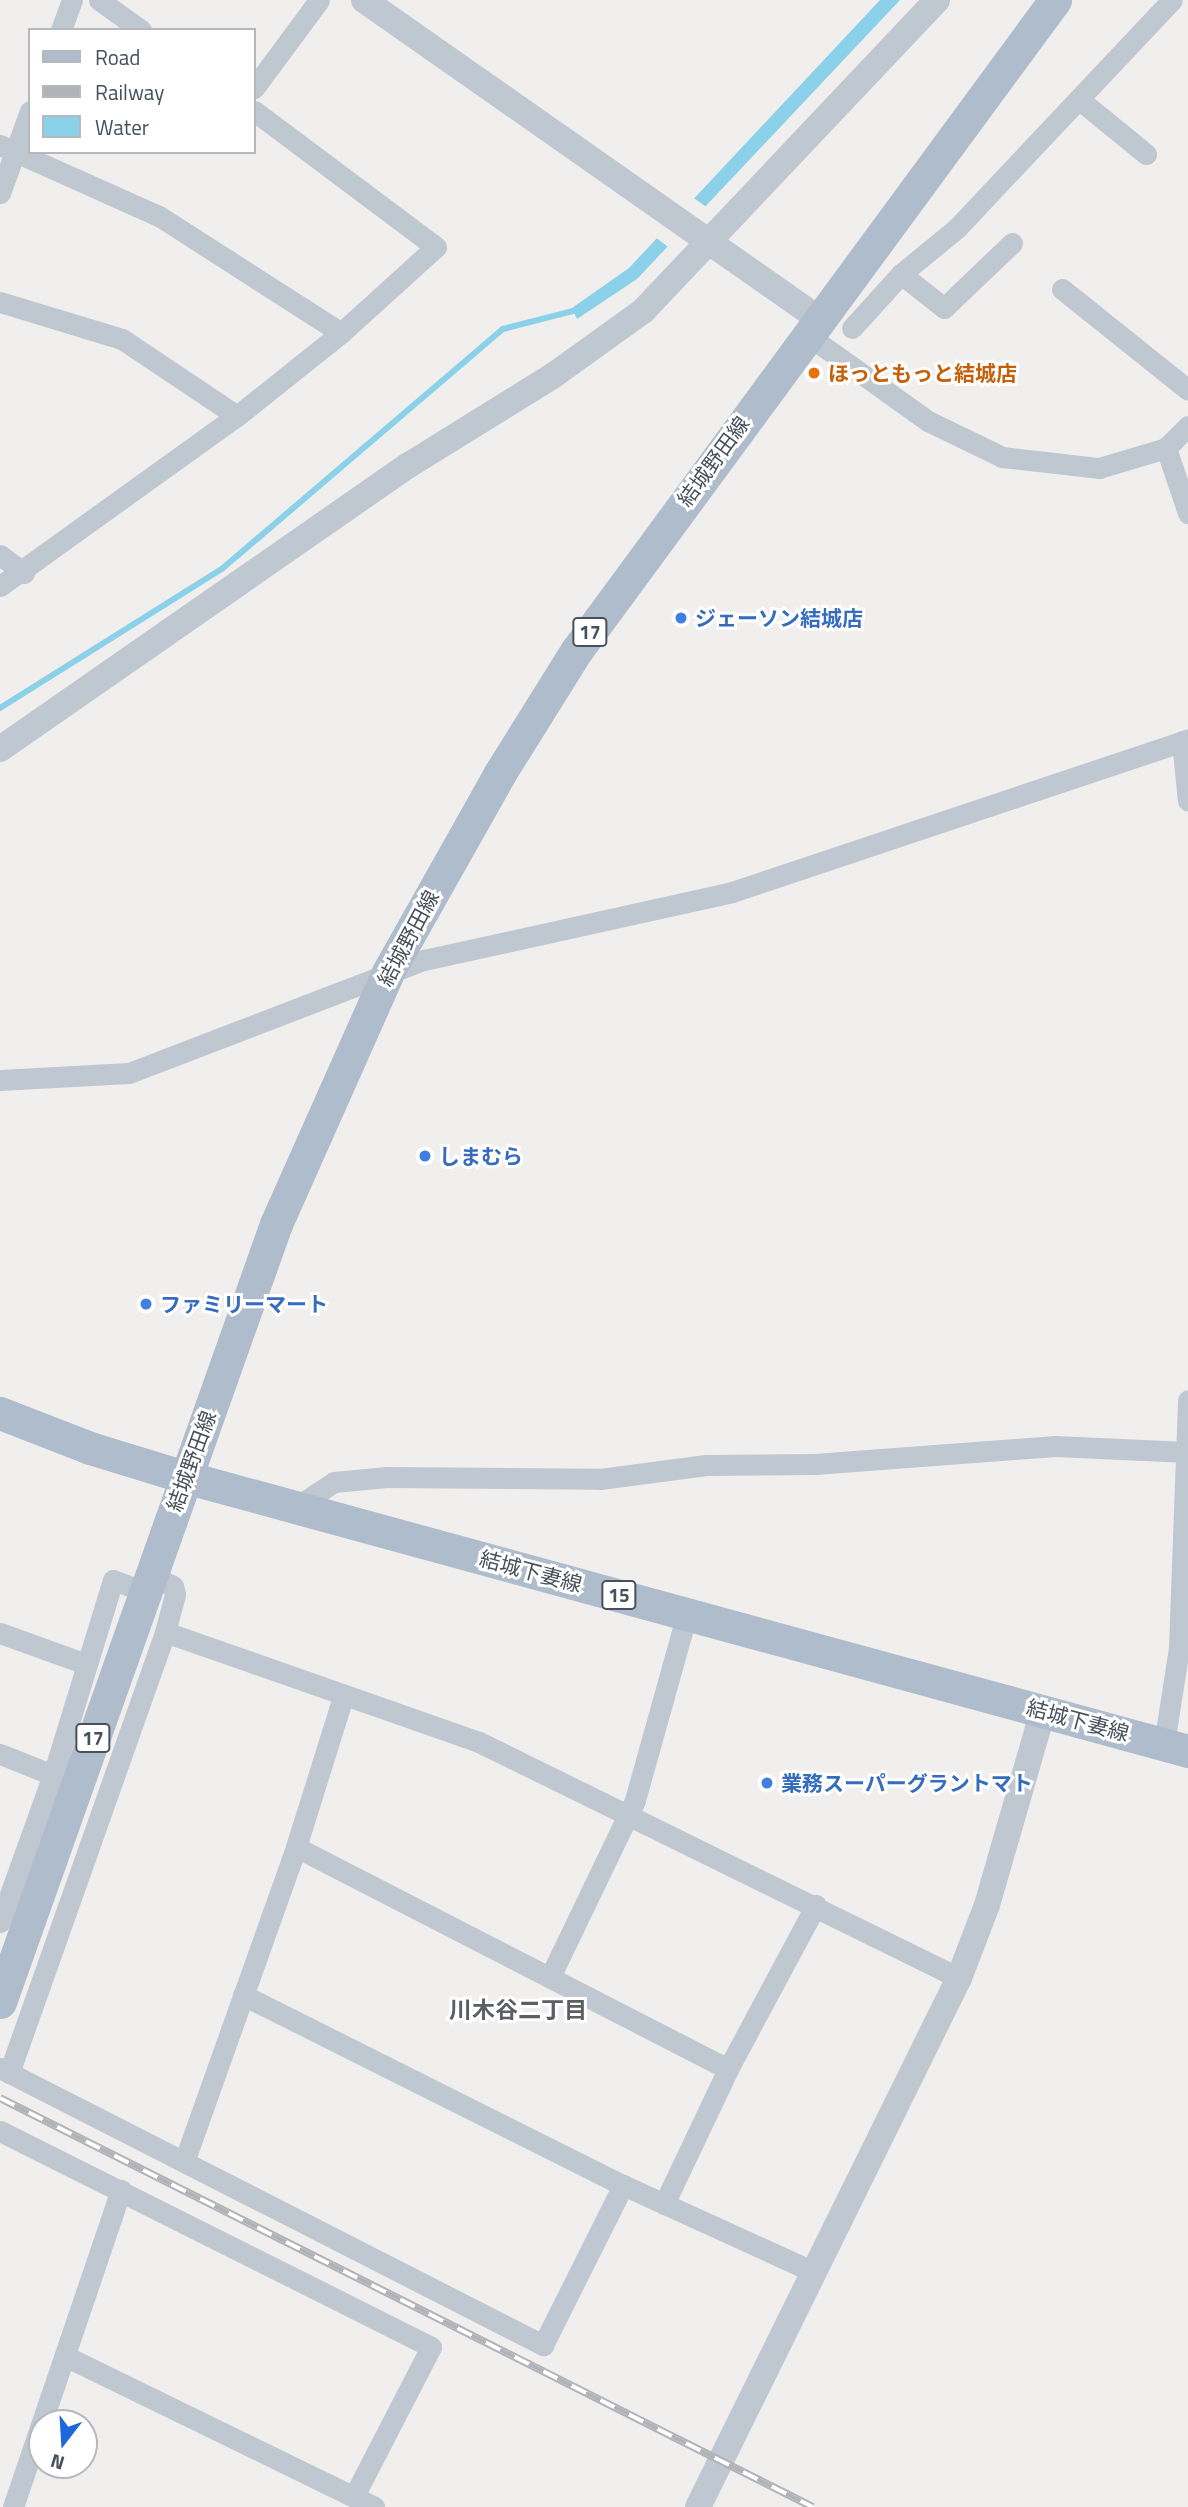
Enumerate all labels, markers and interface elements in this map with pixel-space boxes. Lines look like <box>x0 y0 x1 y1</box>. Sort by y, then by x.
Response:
legend <box>28 28 256 154</box>
text: Road <box>95 41 140 73</box>
text: Railway <box>95 76 164 108</box>
text: Water <box>95 111 149 143</box>
place label: ほっともっと結城店 <box>828 360 1017 386</box>
marker: ほっともっと結城店 <box>806 365 822 381</box>
street label: 結城野田線 <box>672 411 754 511</box>
place label: ジェーソン結城店 <box>695 605 863 631</box>
marker: ジェーソン結城店 <box>673 610 689 626</box>
road number: 17 <box>571 617 609 648</box>
street label: 結城野田線 <box>372 886 444 990</box>
place label: しまむら <box>439 1143 523 1169</box>
marker: しまむら <box>417 1148 433 1164</box>
place label: ファミリーマート <box>160 1291 328 1317</box>
marker: ファミリーマート <box>138 1296 154 1312</box>
street label: 結城野田線 <box>161 1407 221 1515</box>
street label: 結城下妻線 <box>477 1545 585 1597</box>
road number: 15 <box>600 1580 638 1610</box>
street label: 結城下妻線 <box>1024 1694 1132 1746</box>
road number: 17 <box>74 1722 112 1754</box>
place label: 業務スーパーグラントマト <box>781 1770 1033 1796</box>
marker: 業務スーパーグラントマト <box>759 1775 775 1791</box>
district label: 川木谷二丁目 <box>449 1996 587 2024</box>
north arrow <box>28 2409 98 2479</box>
text: N <box>47 2447 68 2478</box>

